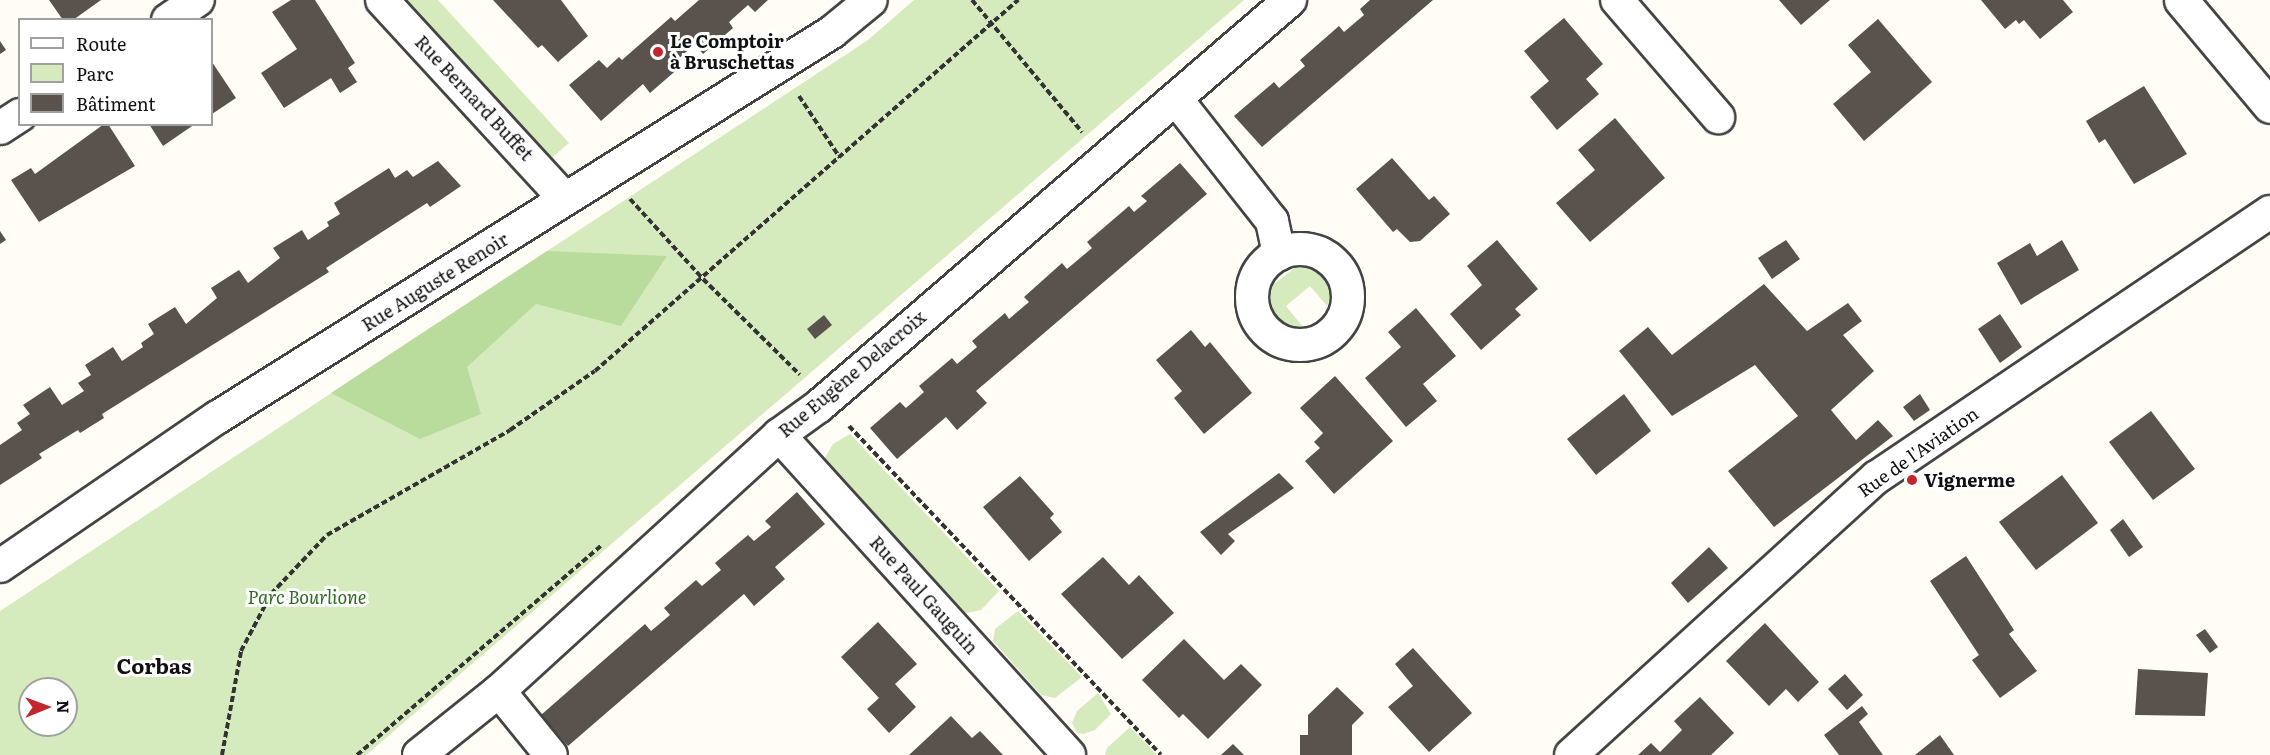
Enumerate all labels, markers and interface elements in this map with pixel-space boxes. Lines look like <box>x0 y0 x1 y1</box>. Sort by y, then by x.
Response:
legend <box>18 18 213 126</box>
text: Route <box>76 30 126 57</box>
street label: Rue Bernard Buffet <box>411 31 537 165</box>
place label: Le Comptoir à Bruschettas <box>670 31 794 74</box>
marker: Le Comptoir à Bruschettas <box>651 45 665 59</box>
text: Parc <box>76 60 114 87</box>
text: Bâtiment <box>76 90 155 117</box>
street label: Rue Auguste Renoir <box>358 228 512 336</box>
street label: Rue Eugène Delacroix <box>774 306 930 442</box>
street label: Rue de l'Aviation <box>1854 402 1982 502</box>
place label: Vignerme <box>1924 469 2015 491</box>
marker: Vignerme <box>1905 473 1919 487</box>
street label: Rue Paul Gauguin <box>865 532 983 658</box>
park label: Parc Bourlione <box>248 586 366 608</box>
district label: Corbas <box>117 652 191 678</box>
north arrow <box>18 677 78 737</box>
text: N <box>52 700 76 714</box>

